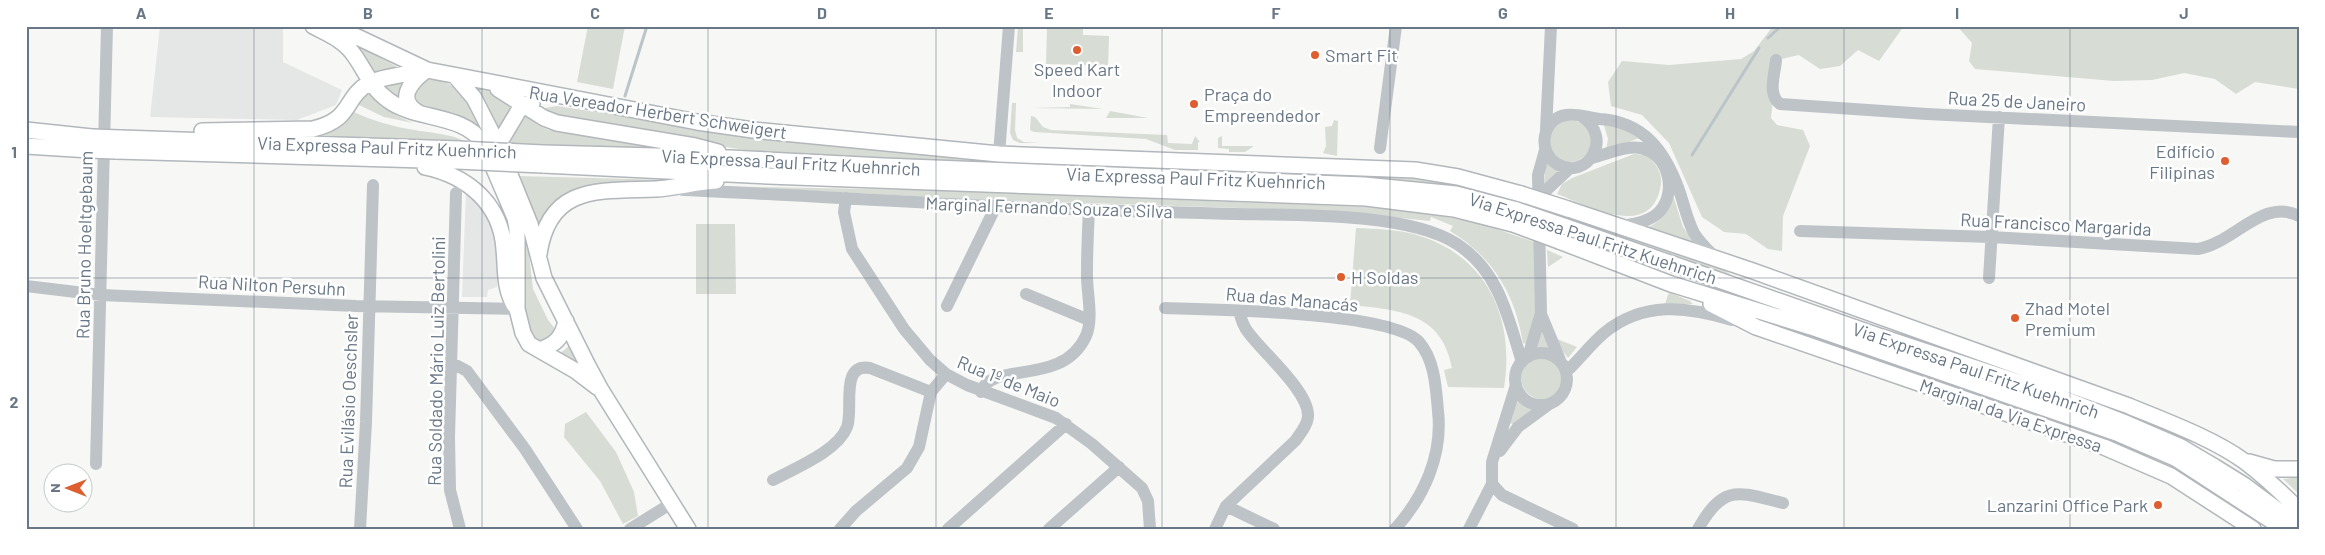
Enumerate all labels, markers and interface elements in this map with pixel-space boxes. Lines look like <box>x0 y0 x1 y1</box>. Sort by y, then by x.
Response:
text: A <box>136 3 147 22</box>
text: B <box>363 3 373 22</box>
text: C <box>590 3 600 22</box>
text: D <box>817 3 827 22</box>
text: E <box>1044 3 1054 22</box>
text: F <box>1272 3 1281 22</box>
text: G <box>1498 3 1508 22</box>
text: H <box>1725 3 1735 22</box>
text: I <box>1955 3 1959 22</box>
text: J <box>2179 3 2189 22</box>
marker: Speed Kart Indoor <box>1071 44 1083 56</box>
place label: Smart Fit <box>1325 44 1398 66</box>
marker: Smart Fit <box>1309 49 1321 61</box>
place label: Speed Kart Indoor <box>1034 58 1120 101</box>
street label: Rua Vereador Herbert Schweigert <box>528 81 788 143</box>
place label: Praça do Empreendedor <box>1204 83 1321 126</box>
street label: Rua 25 de Janeiro <box>1947 86 2087 116</box>
marker: Praça do Empreendedor <box>1188 98 1200 110</box>
street label: Via Expressa Paul Fritz Kuehnrich <box>257 131 517 163</box>
place label: Edifício Filipinas <box>2149 140 2215 183</box>
text: 1 <box>11 142 17 161</box>
street label: Via Expressa Paul Fritz Kuehnrich <box>661 144 921 180</box>
street label: Rua Bruno Hoeltgebaum <box>71 151 97 339</box>
marker: Edifício Filipinas <box>2219 155 2231 167</box>
street label: Via Expressa Paul Fritz Kuehnrich <box>1066 162 1326 194</box>
street label: Via Expressa Paul Fritz Kuehnrich <box>1466 187 1720 289</box>
street label: Marginal Fernando Souza e Silva <box>925 192 1173 222</box>
street label: Rua Francisco Margarida <box>1960 208 2152 240</box>
street label: Rua Soldado Mário Luiz Bertolini <box>423 236 449 486</box>
place label: H Soldas <box>1351 266 1419 288</box>
street label: Rua Nilton Persuhn <box>198 270 346 300</box>
marker: H Soldas <box>1335 271 1347 283</box>
street label: Rua das Manacás <box>1225 282 1359 316</box>
place label: Zhad Motel Premium <box>2025 297 2110 340</box>
marker: Zhad Motel Premium <box>2009 312 2021 324</box>
street label: Rua Evilásio Oeschsler <box>334 313 362 489</box>
street label: Via Expressa Paul Fritz Kuehnrich <box>1850 317 2102 423</box>
street label: Rua 1º de Maio <box>954 350 1064 412</box>
street label: Marginal da Via Expressa <box>1917 373 2105 457</box>
text: 2 <box>10 392 19 411</box>
north arrow <box>42 462 92 512</box>
text: N <box>46 483 63 493</box>
place label: Lanzarini Office Park <box>1987 494 2148 516</box>
marker: Lanzarini Office Park <box>2152 499 2164 511</box>

